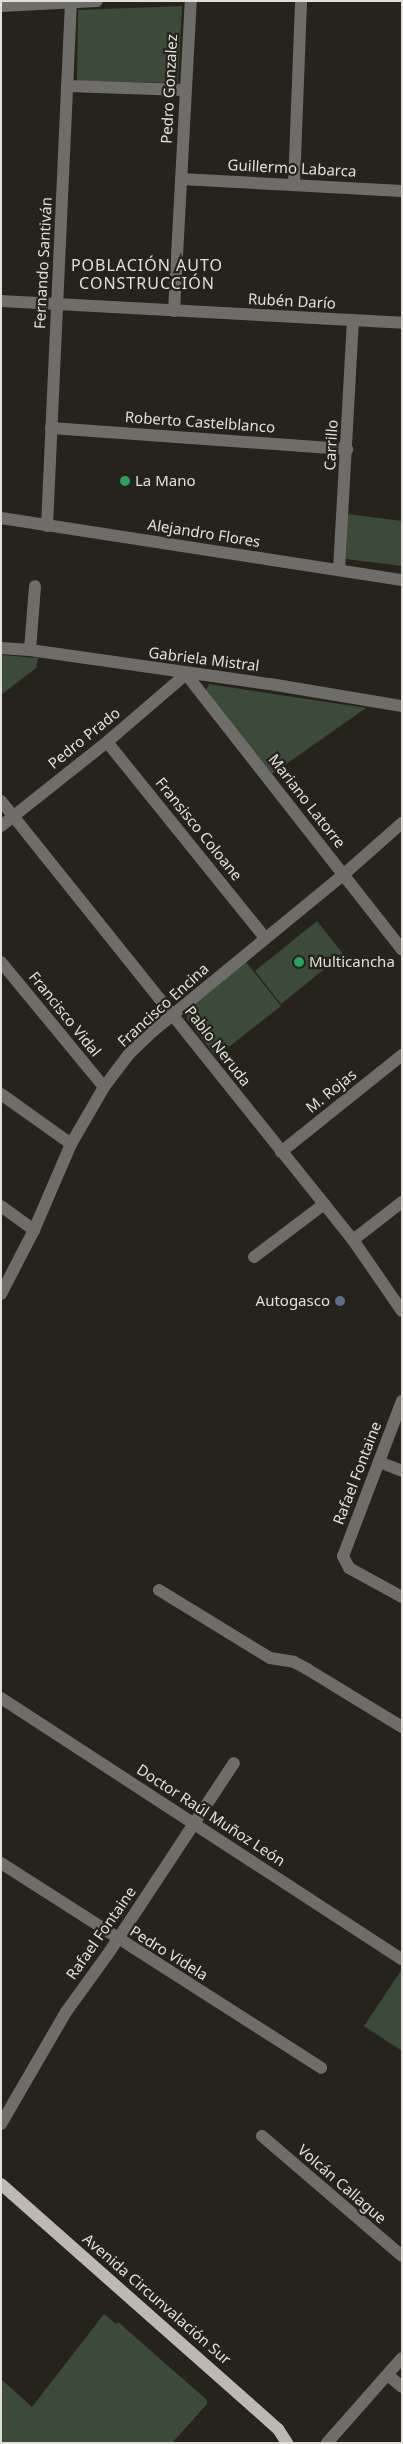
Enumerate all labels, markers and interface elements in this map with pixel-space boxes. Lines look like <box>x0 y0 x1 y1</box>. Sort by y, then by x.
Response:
street label: Pedro Gonzalez <box>157 34 181 144</box>
street label: Guillermo Labarca <box>227 156 357 180</box>
street label: Fernando Santiván <box>31 197 55 329</box>
district label: POBLACIÓN AUTO CONSTRUCCIÓN <box>69 255 225 293</box>
street label: Rubén Darío <box>248 290 336 312</box>
street label: Roberto Castelblanco <box>124 408 276 436</box>
street label: Carrillo <box>321 419 341 471</box>
place label: La Mano <box>135 472 196 490</box>
marker: La Mano <box>119 475 131 487</box>
street label: Alejandro Flores <box>146 515 262 551</box>
street label: Gabriela Mistral <box>148 643 260 675</box>
street label: Pedro Prado <box>44 704 124 772</box>
street label: Mariano Latorre <box>265 751 349 851</box>
street label: Fransisco Coloane <box>152 774 246 884</box>
place label: Multicancha <box>309 953 395 971</box>
marker: Multicancha <box>293 956 305 968</box>
street label: Francisco Encina <box>114 959 212 1051</box>
street label: Francisco Vidal <box>25 968 105 1060</box>
street label: Pablo Neruda <box>181 1002 255 1090</box>
street label: M. Rojas <box>302 1065 360 1117</box>
place label: Autogasco <box>256 1292 330 1310</box>
marker: Autogasco <box>334 1295 346 1307</box>
street label: Rafael Fontaine <box>329 1419 385 1527</box>
street label: Doctor Raúl Muñoz León <box>133 1760 289 1870</box>
street label: Rafael Fontaine <box>62 1883 140 1983</box>
street label: Pedro Videla <box>127 1922 211 1984</box>
street label: Volcán Callague <box>294 2141 390 2227</box>
street label: Avenida Circunvalación Sur <box>79 2230 235 2368</box>

